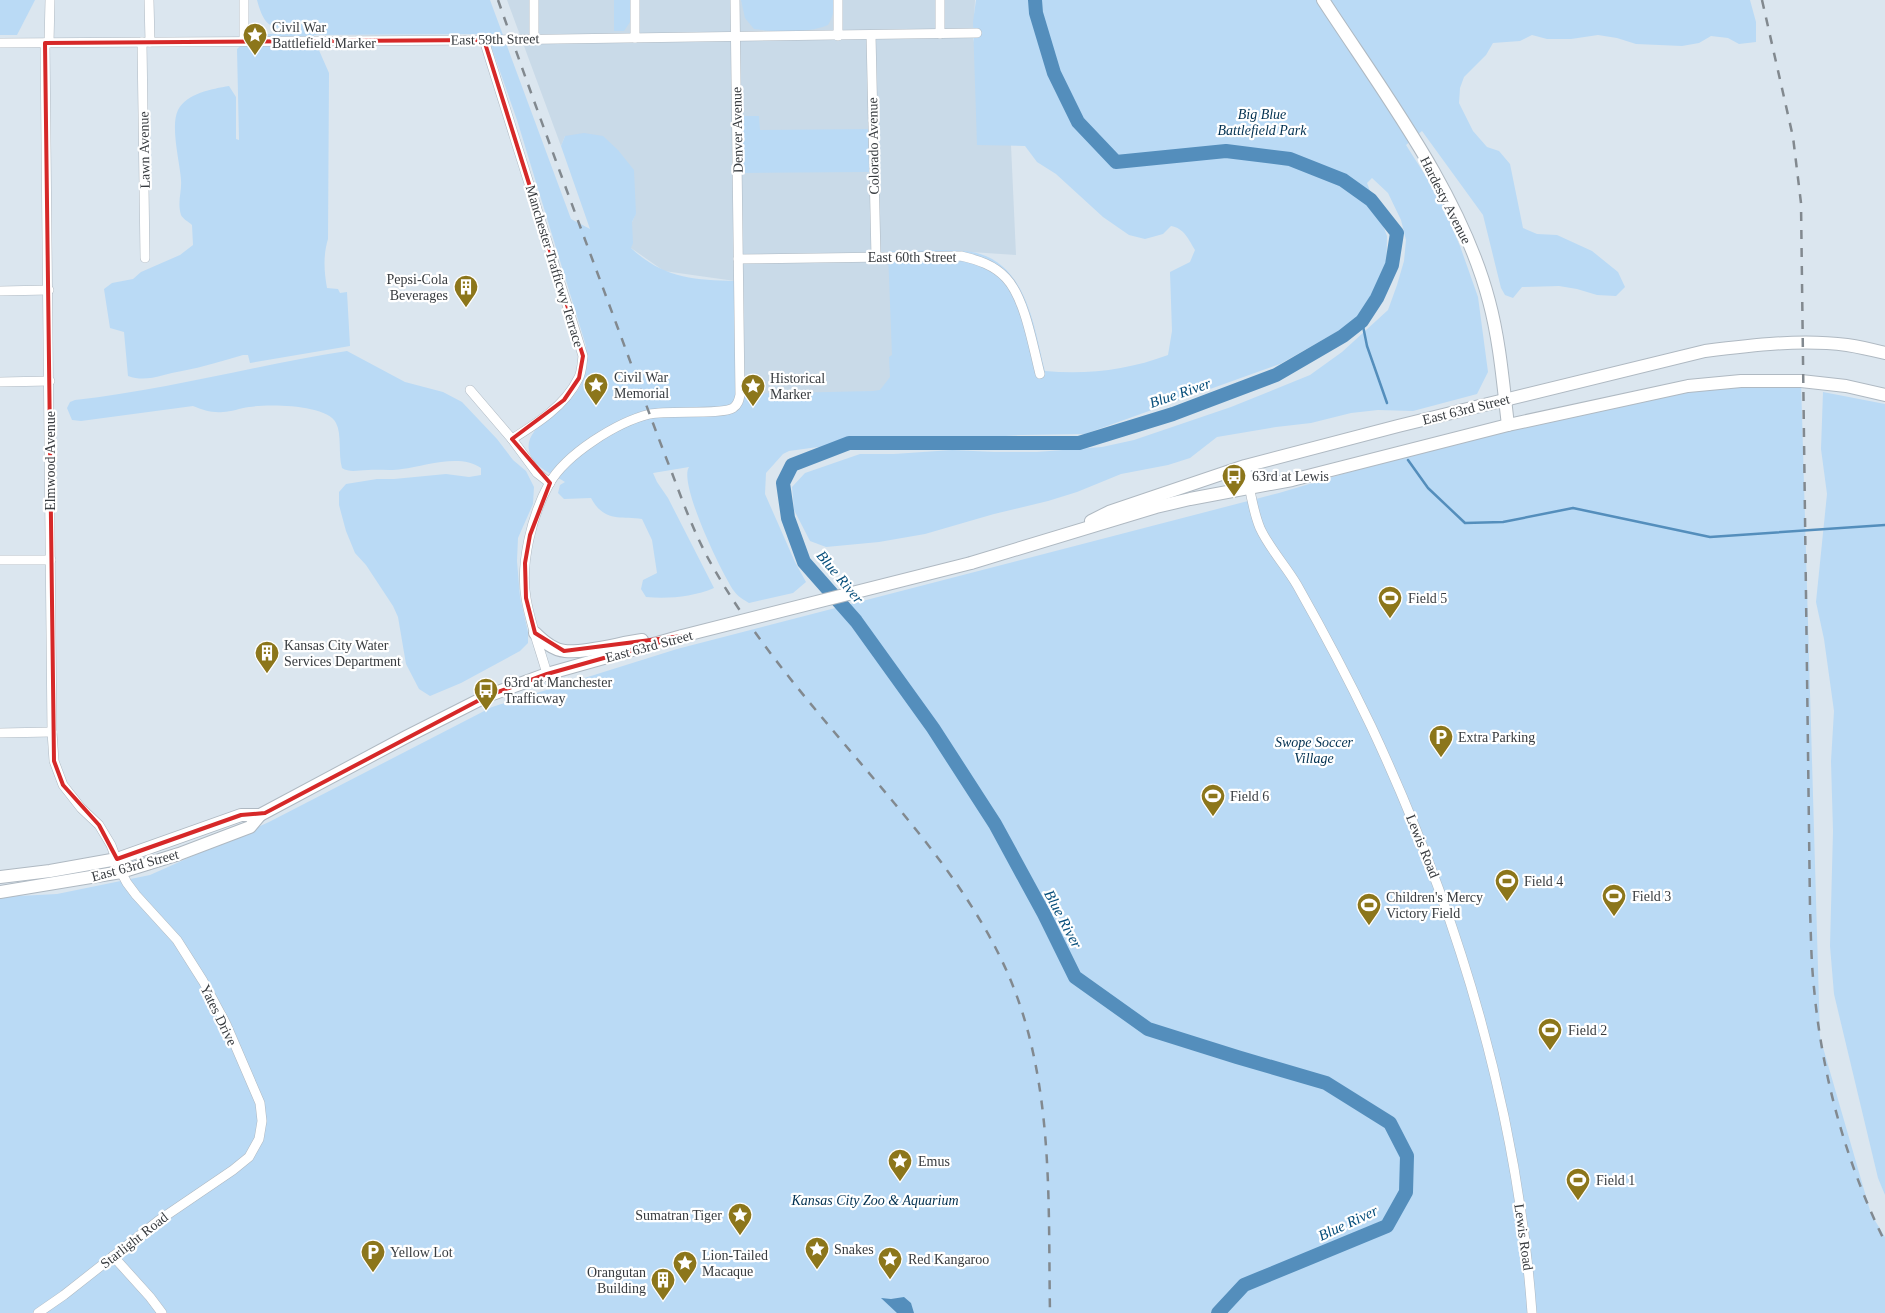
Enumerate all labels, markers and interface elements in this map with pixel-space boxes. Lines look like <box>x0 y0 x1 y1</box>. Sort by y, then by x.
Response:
place label: Civil War Battlefield Marker <box>272 20 376 51</box>
place icon: Civil War Battlefield Marker <box>242 22 268 56</box>
street label: East 59th Street <box>451 31 540 48</box>
street label: Denver Avenue <box>729 87 746 173</box>
street label: Colorado Avenue <box>865 97 882 195</box>
park label: Big Blue Battlefield Park <box>1217 107 1307 138</box>
street label: Lawn Avenue <box>136 111 153 189</box>
street label: Hardesty Avenue <box>1417 154 1474 246</box>
street label: Manchester Trafficwy Terrace <box>523 183 586 349</box>
street label: East 60th Street <box>868 250 956 265</box>
place label: Pepsi-Cola Beverages <box>387 272 449 303</box>
building icon: Pepsi-Cola Beverages <box>453 274 479 308</box>
place label: Civil War Memorial <box>614 370 669 401</box>
place label: Historical Marker <box>770 371 825 402</box>
place icon: Civil War Memorial <box>583 372 609 406</box>
place icon: Historical Marker <box>740 373 766 407</box>
water label: Blue River <box>1147 375 1213 411</box>
street label: East 63rd Street <box>1421 391 1511 428</box>
street label: Elmwood Avenue <box>43 411 58 511</box>
bus stop icon: 63rd at Lewis <box>1221 463 1247 497</box>
place label: 63rd at Lewis <box>1252 469 1329 484</box>
water label: Blue River <box>813 547 867 607</box>
sports icon: Field 5 <box>1377 585 1403 619</box>
place label: Field 5 <box>1408 591 1447 606</box>
street label: East 63rd Street <box>604 628 694 665</box>
place label: Kansas City Water Services Department <box>284 638 401 669</box>
building icon: Kansas City Water Services Department <box>254 640 280 674</box>
place label: 63rd at Manchester Trafficway <box>504 675 612 706</box>
bus stop icon: 63rd at Manchester Trafficway <box>473 677 499 711</box>
parking icon: Extra Parking <box>1428 724 1454 758</box>
place label: Extra Parking <box>1458 730 1535 745</box>
park label: Swope Soccer Village <box>1275 735 1354 766</box>
sports icon: Field 6 <box>1200 783 1226 817</box>
place label: Field 6 <box>1230 789 1269 804</box>
street label: Lewis Road <box>1403 812 1442 880</box>
street label: East 63rd Street <box>90 847 180 884</box>
sports icon: Field 4 <box>1494 868 1520 902</box>
place label: Field 4 <box>1524 874 1563 889</box>
sports icon: Field 3 <box>1601 883 1627 917</box>
water label: Blue River <box>1041 887 1085 951</box>
place label: Field 3 <box>1632 889 1671 904</box>
place label: Children's Mercy Victory Field <box>1386 890 1483 921</box>
sports icon: Children's Mercy Victory Field <box>1356 892 1382 926</box>
street label: Yates Drive <box>197 982 240 1048</box>
sports icon: Field 2 <box>1537 1017 1563 1051</box>
place label: Field 2 <box>1568 1023 1607 1038</box>
place icon: Emus <box>887 1148 913 1182</box>
place label: Emus <box>918 1154 950 1169</box>
sports icon: Field 1 <box>1565 1167 1591 1201</box>
place label: Field 1 <box>1596 1173 1635 1188</box>
park label: Kansas City Zoo & Aquarium <box>791 1193 959 1208</box>
place icon: Sumatran Tiger <box>727 1202 753 1236</box>
water label: Blue River <box>1316 1202 1380 1244</box>
street label: Lewis Road <box>1511 1203 1536 1271</box>
place label: Sumatran Tiger <box>635 1208 722 1223</box>
street label: Starlight Road <box>98 1209 171 1271</box>
place icon: Snakes <box>804 1236 830 1270</box>
parking icon: Yellow Lot <box>360 1239 386 1273</box>
place label: Snakes <box>834 1242 874 1257</box>
place label: Yellow Lot <box>390 1245 453 1260</box>
place icon: Red Kangaroo <box>877 1246 903 1280</box>
place label: Lion-Tailed Macaque <box>702 1248 768 1279</box>
place icon: Lion-Tailed Macaque <box>672 1250 698 1284</box>
place label: Red Kangaroo <box>908 1252 989 1267</box>
place label: Orangutan Building <box>587 1265 646 1296</box>
building icon: Orangutan Building <box>650 1267 676 1301</box>

